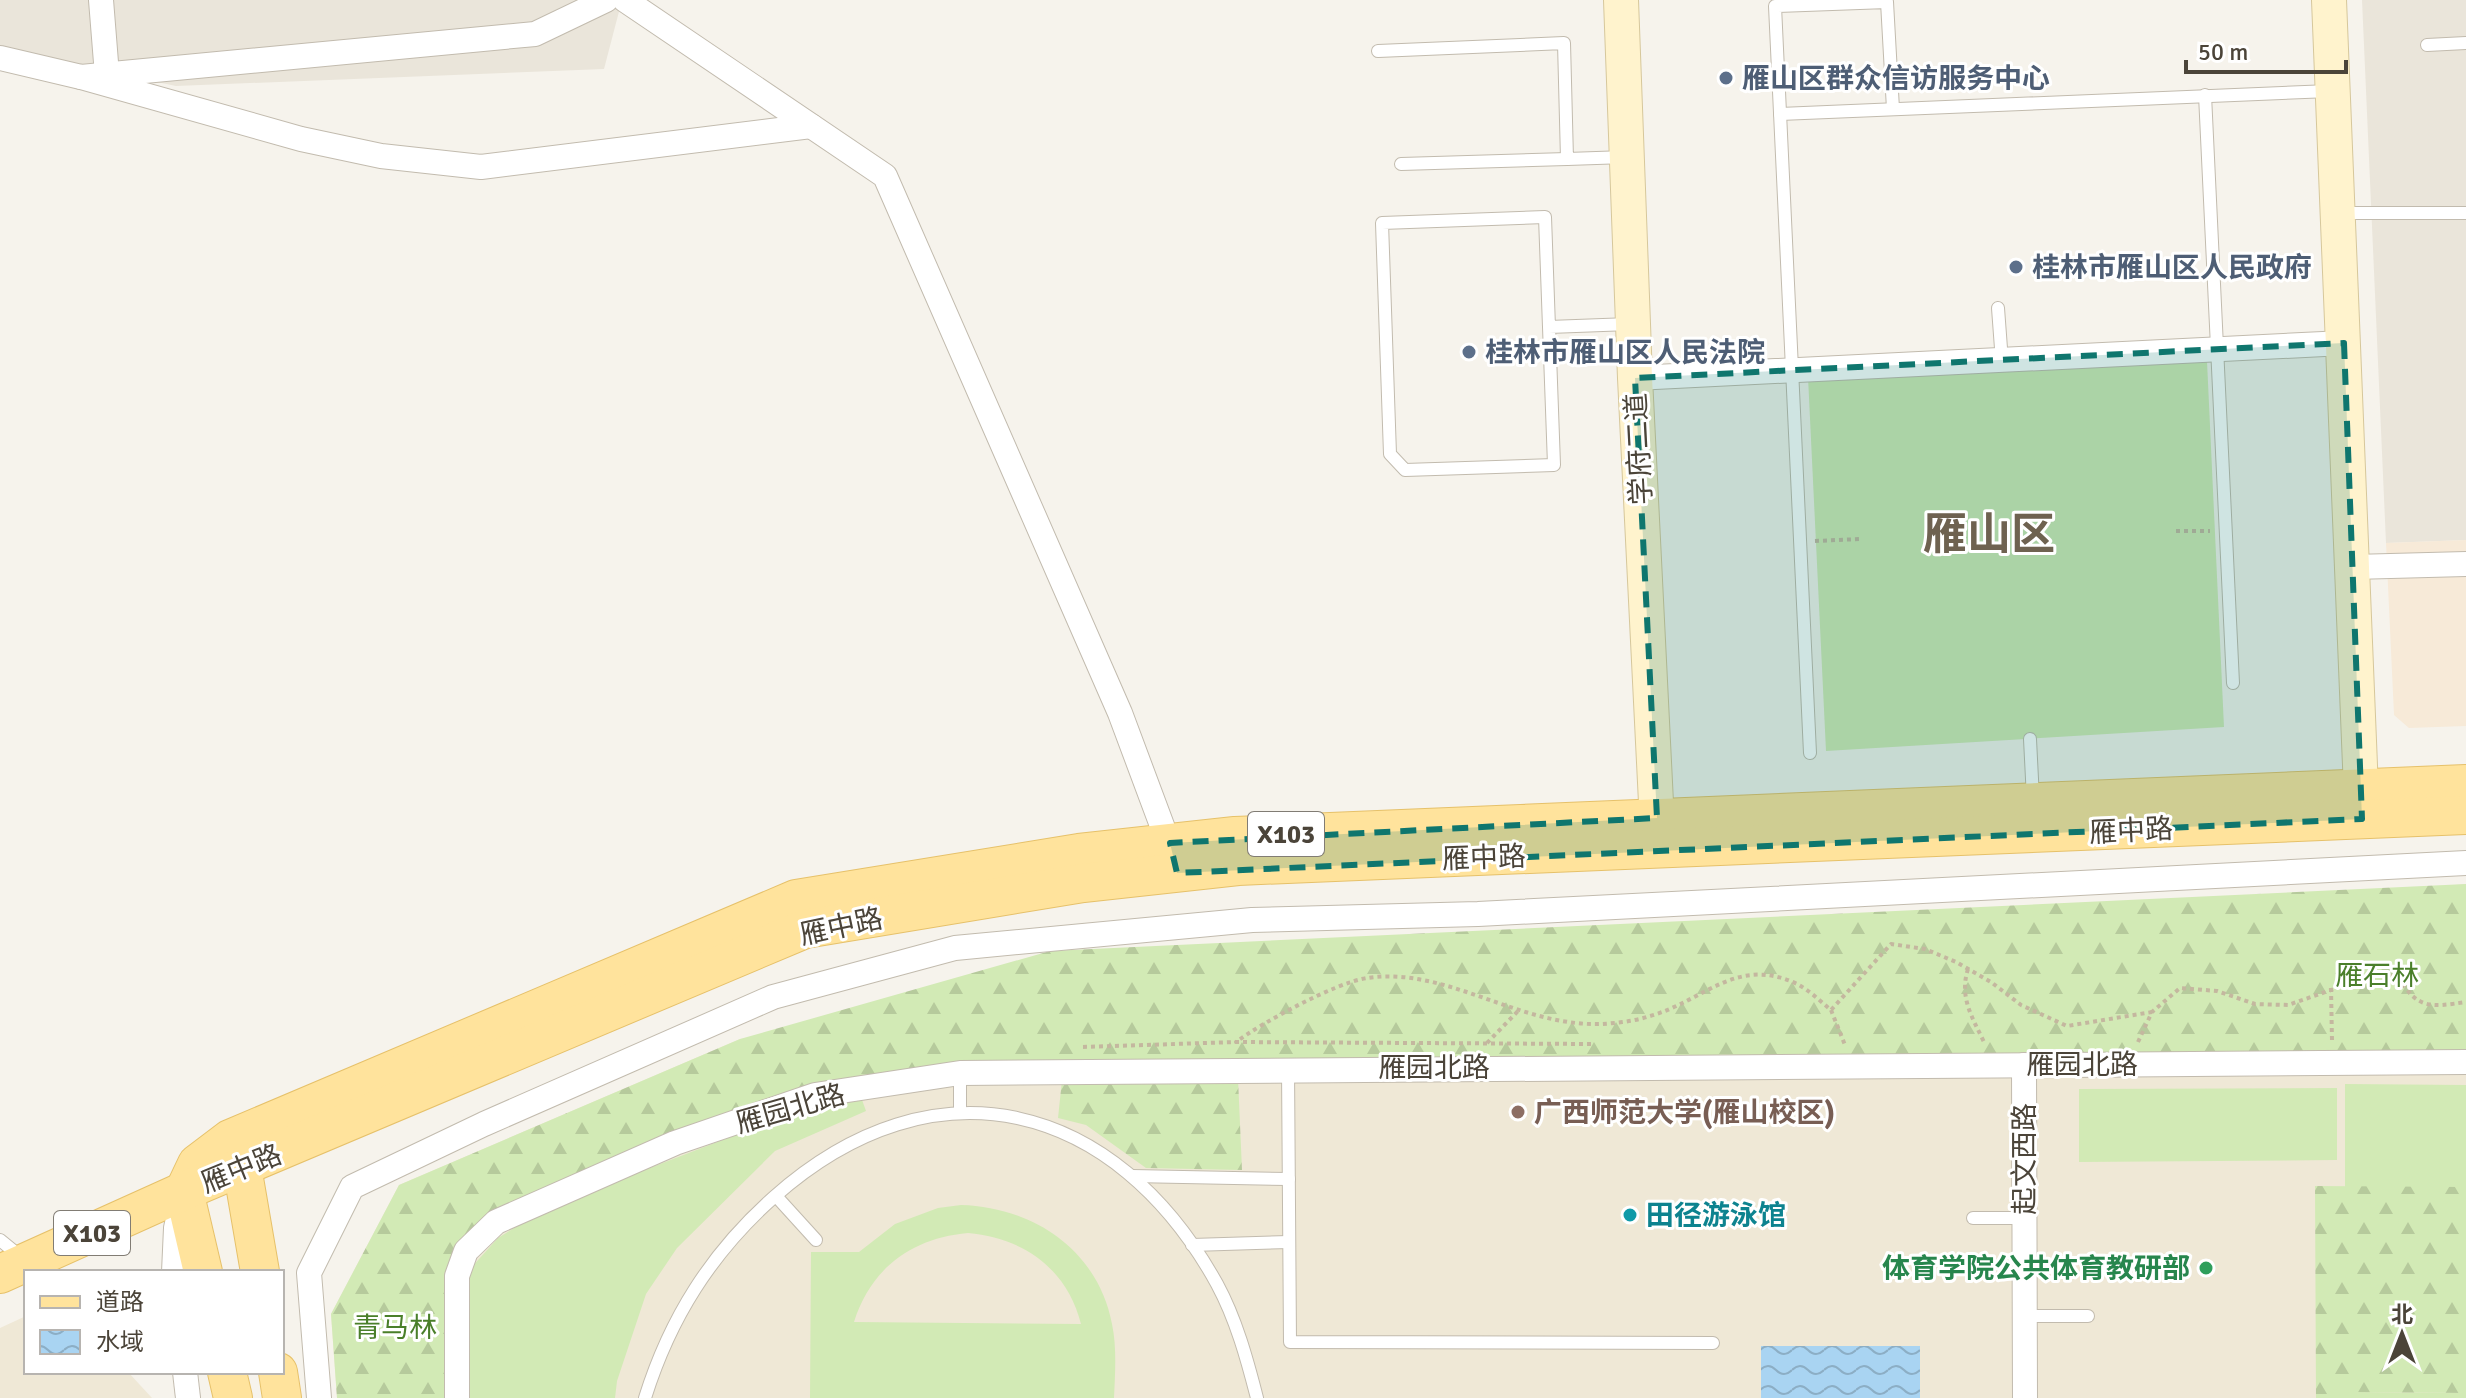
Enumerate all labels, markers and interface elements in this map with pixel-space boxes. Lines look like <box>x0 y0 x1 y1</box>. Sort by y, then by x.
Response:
scale bar <box>2186 24 2346 74</box>
text: 50 m <box>2198 37 2248 67</box>
place label: 雁山区群众信访服务中心 <box>1742 62 2050 96</box>
marker: 雁山区群众信访服务中心 <box>1717 69 1735 87</box>
place label: 桂林市雁山区人民政府 <box>2032 251 2312 285</box>
marker: 桂林市雁山区人民政府 <box>2007 258 2025 276</box>
place label: 桂林市雁山区人民法院 <box>1485 336 1765 370</box>
marker: 桂林市雁山区人民法院 <box>1460 343 1478 361</box>
street label: 学府二道 <box>1619 392 1659 506</box>
district label: 雁山区 <box>1923 508 2055 562</box>
road number: X103 <box>1248 812 1324 856</box>
street label: 雁中路 <box>2088 812 2174 850</box>
street label: 雁中路 <box>1441 840 1527 876</box>
street label: 雁中路 <box>797 902 886 952</box>
park label: 雁石林 <box>2335 959 2419 993</box>
street label: 雁园北路 <box>2026 1048 2138 1082</box>
street label: 雁园北路 <box>1378 1051 1490 1085</box>
street label: 雁园北路 <box>732 1077 849 1141</box>
place label: 广西师范大学(雁山校区) <box>1534 1096 1835 1130</box>
marker: 广西师范大学(雁山校区) <box>1509 1103 1527 1121</box>
street label: 起文西路 <box>2008 1103 2042 1215</box>
street label: 雁中路 <box>196 1137 287 1200</box>
place label: 田径游泳馆 <box>1646 1199 1786 1233</box>
marker: 田径游泳馆 <box>1621 1206 1639 1224</box>
road number: X103 <box>54 1211 130 1255</box>
place label: 体育学院公共体育教研部 <box>1882 1252 2190 1286</box>
marker: 体育学院公共体育教研部 <box>2197 1259 2215 1277</box>
legend <box>24 1270 284 1374</box>
text: 道路 <box>96 1287 144 1317</box>
north arrow <box>2362 1294 2442 1374</box>
text: 北 <box>2391 1301 2413 1328</box>
park label: 青马林 <box>353 1311 437 1345</box>
text: 水域 <box>96 1327 144 1357</box>

